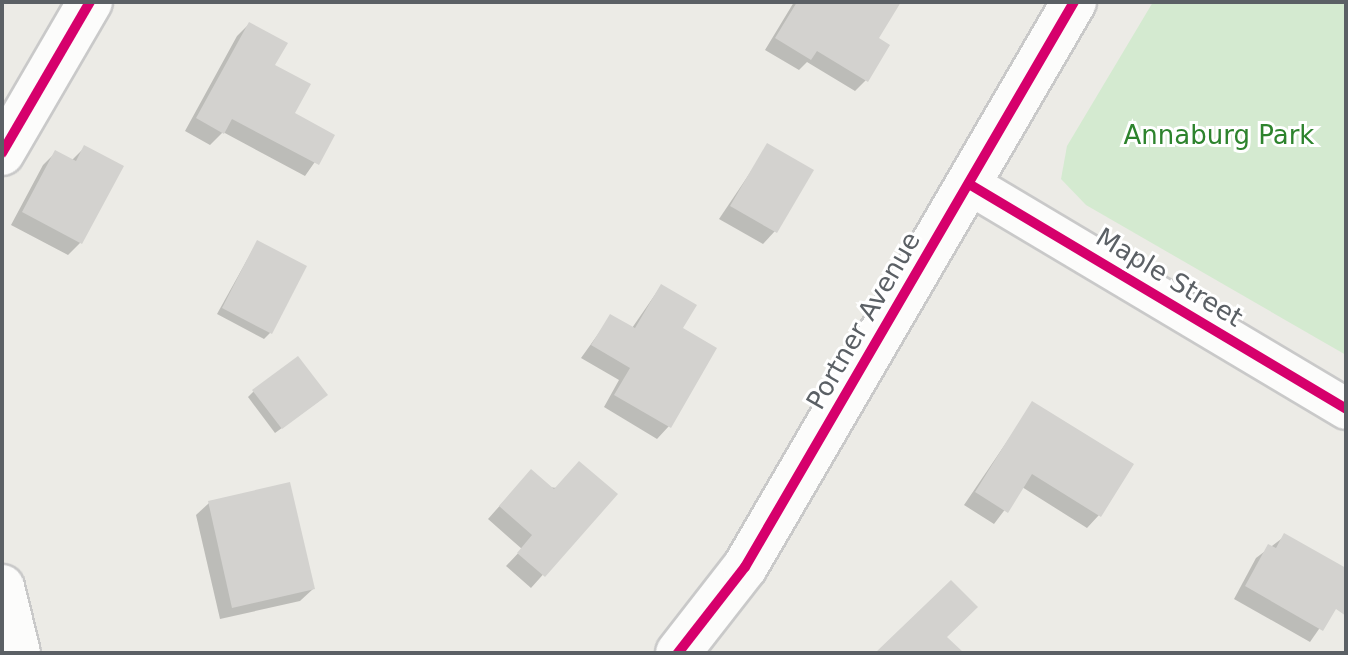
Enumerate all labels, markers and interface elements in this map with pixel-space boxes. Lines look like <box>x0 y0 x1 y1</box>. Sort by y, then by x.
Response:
park label: Annaburg Park <box>1124 120 1314 152</box>
street label: Maple Street <box>1090 222 1248 334</box>
street label: Portner Avenue <box>801 227 927 415</box>

